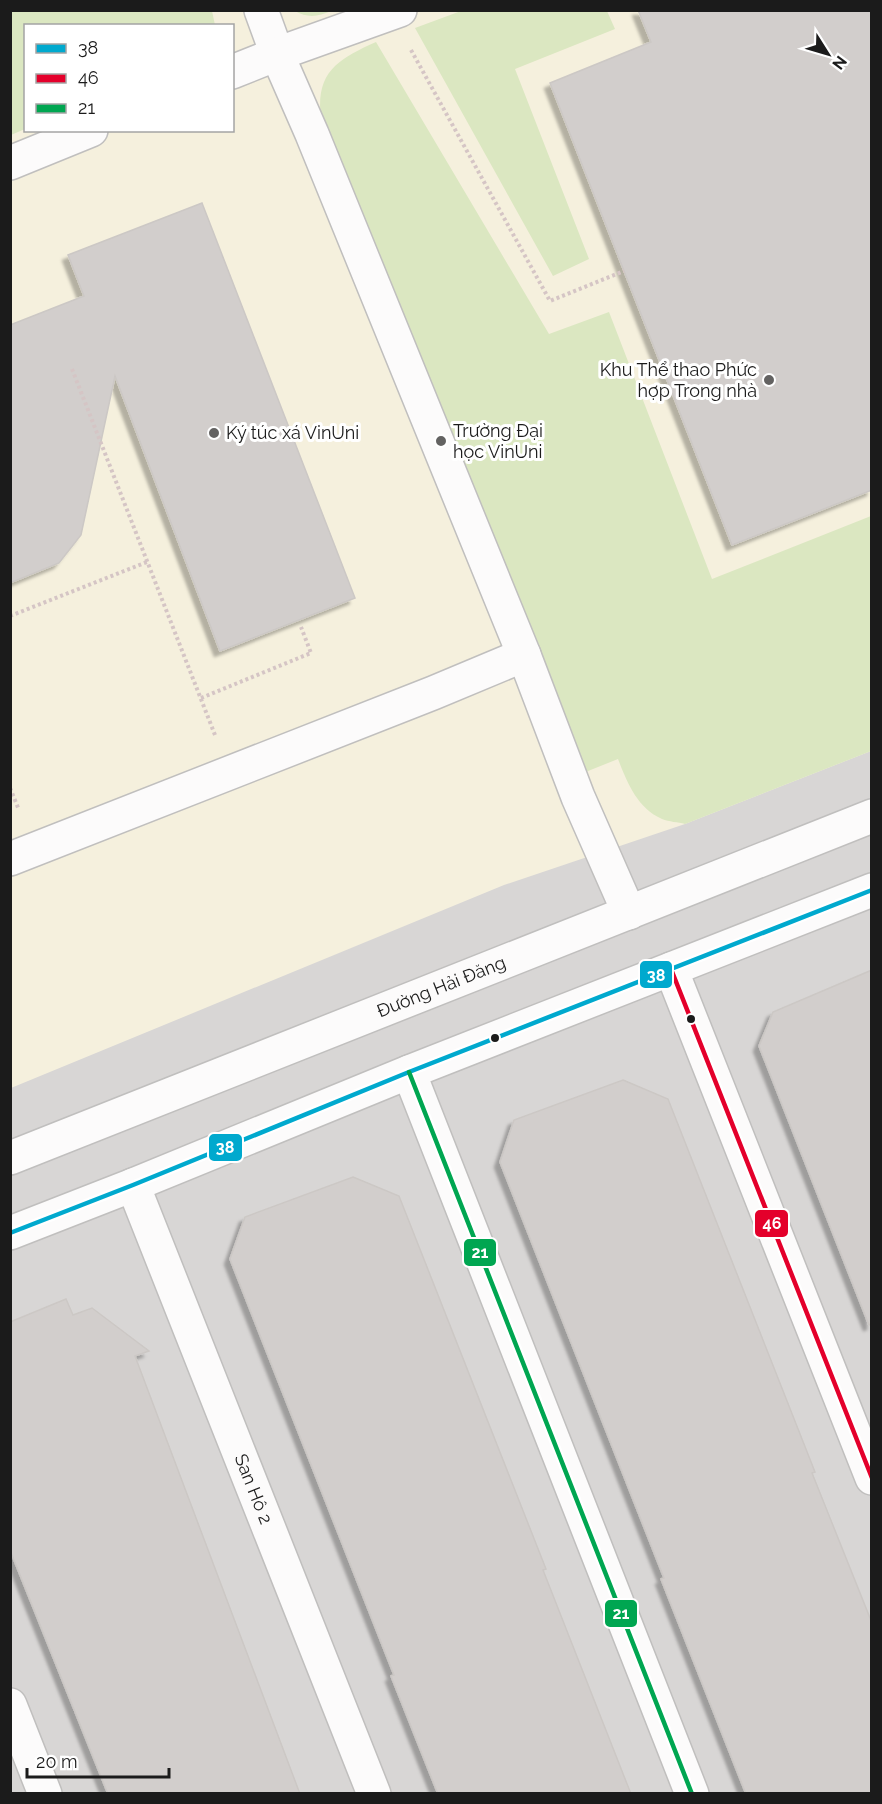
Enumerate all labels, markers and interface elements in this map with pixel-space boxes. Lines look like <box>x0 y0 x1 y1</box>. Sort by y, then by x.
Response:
legend <box>24 24 234 132</box>
north arrow <box>798 24 858 84</box>
text: 38 <box>78 37 98 58</box>
text: N <box>828 52 851 73</box>
text: 46 <box>78 67 99 88</box>
text: 21 <box>78 97 95 118</box>
place label: Khu Thể thao Phức hợp Trong nhà <box>600 359 757 401</box>
marker: Khu Thể thao Phức hợp Trong nhà <box>762 373 776 387</box>
place label: Trường Đại học VinUni <box>453 420 543 462</box>
place label: Ký túc xá VinUni <box>226 422 359 443</box>
marker: Ký túc xá VinUni <box>207 426 221 440</box>
marker: Trường Đại học VinUni <box>434 434 448 448</box>
street label: Đường Hải Đăng <box>374 951 508 1021</box>
line badge: 38 <box>639 960 673 989</box>
text: 38 <box>647 966 665 985</box>
unlabelled marker <box>685 1013 697 1025</box>
unlabelled marker <box>489 1032 501 1044</box>
line badge: 38 <box>208 1133 243 1162</box>
text: 38 <box>216 1138 234 1157</box>
line badge: 46 <box>754 1209 789 1238</box>
text: 46 <box>763 1214 782 1233</box>
line badge: 21 <box>463 1238 497 1267</box>
text: 21 <box>472 1243 489 1262</box>
street label: San Hô 2 <box>230 1451 277 1527</box>
line badge: 21 <box>604 1599 638 1628</box>
text: 21 <box>613 1604 630 1623</box>
scale bar <box>27 1741 170 1779</box>
text: 20 m <box>36 1751 78 1772</box>

